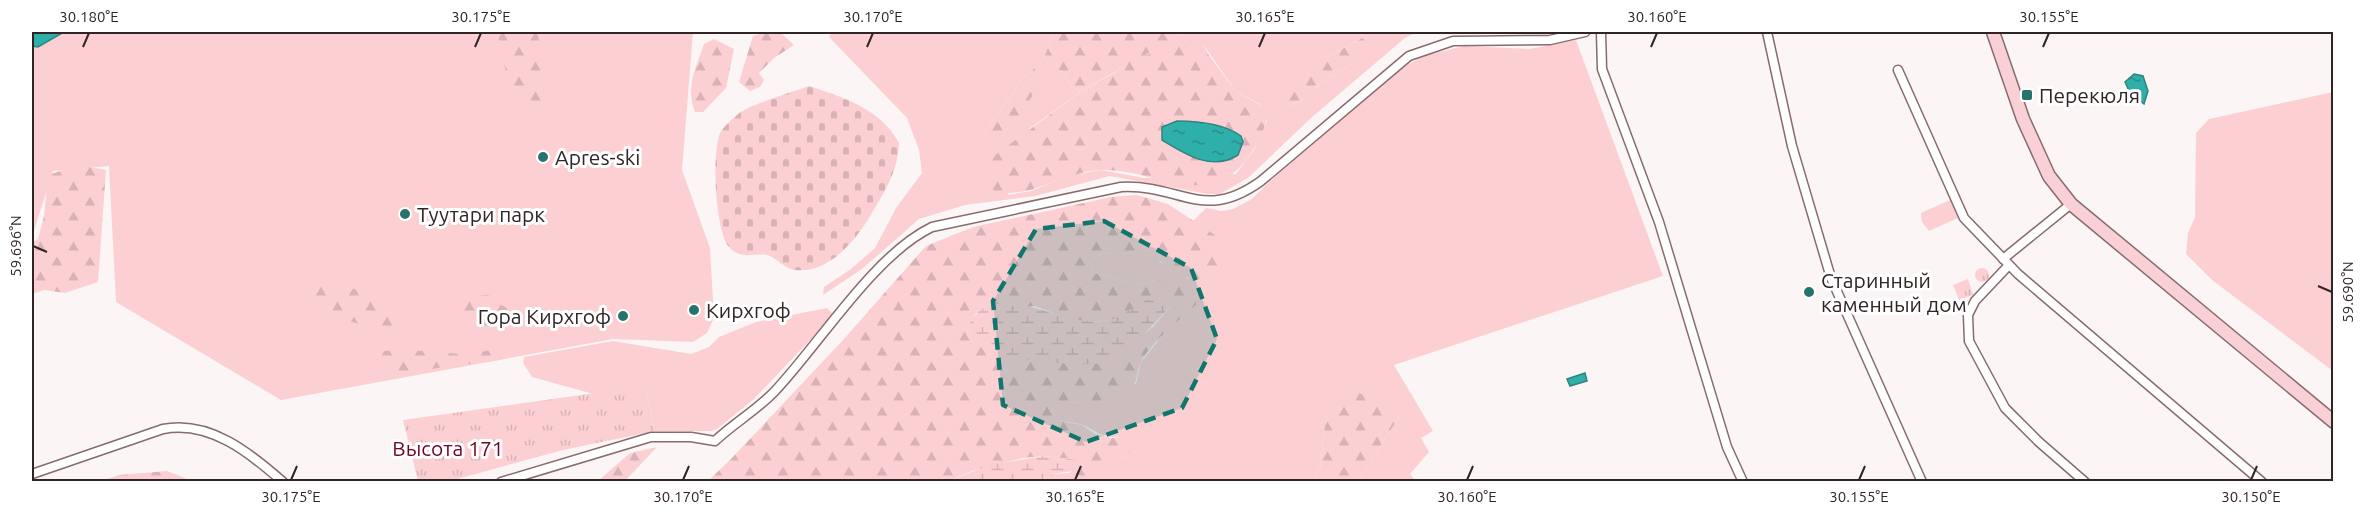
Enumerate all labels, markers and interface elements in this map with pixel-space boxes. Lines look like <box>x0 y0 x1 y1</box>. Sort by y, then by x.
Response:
text: 30.180°E <box>59 8 119 25</box>
text: 30.175°E <box>451 8 511 25</box>
text: 30.170°E <box>843 8 903 25</box>
text: 30.165°E <box>1235 8 1295 25</box>
text: 30.160°E <box>1627 8 1687 25</box>
text: 30.155°E <box>2019 8 2079 25</box>
place label: Перекюля <box>2039 83 2140 107</box>
marker: Перекюля <box>2020 88 2034 102</box>
place label: Apres-ski <box>555 145 640 169</box>
marker: Apres-ski <box>536 150 550 164</box>
place label: Туутари парк <box>417 202 545 226</box>
marker: Туутари парк <box>398 207 412 221</box>
text: 59.696°N <box>7 215 24 277</box>
text: 59.690°N <box>2339 261 2356 323</box>
place label: Старинный каменный дом <box>1821 268 1967 316</box>
marker: Старинный каменный дом <box>1802 285 1816 299</box>
place label: Кирхгоф <box>706 298 791 322</box>
marker: Кирхгоф <box>687 303 701 317</box>
place label: Гора Кирхгоф <box>478 304 611 328</box>
marker: Гора Кирхгоф <box>616 309 630 323</box>
park label: Высота 171 <box>392 436 504 460</box>
text: 30.175°E <box>261 488 321 505</box>
text: 30.170°E <box>653 488 713 505</box>
text: 30.165°E <box>1045 488 1105 505</box>
text: 30.160°E <box>1437 488 1497 505</box>
text: 30.155°E <box>1829 488 1889 505</box>
text: 30.150°E <box>2221 488 2281 505</box>

